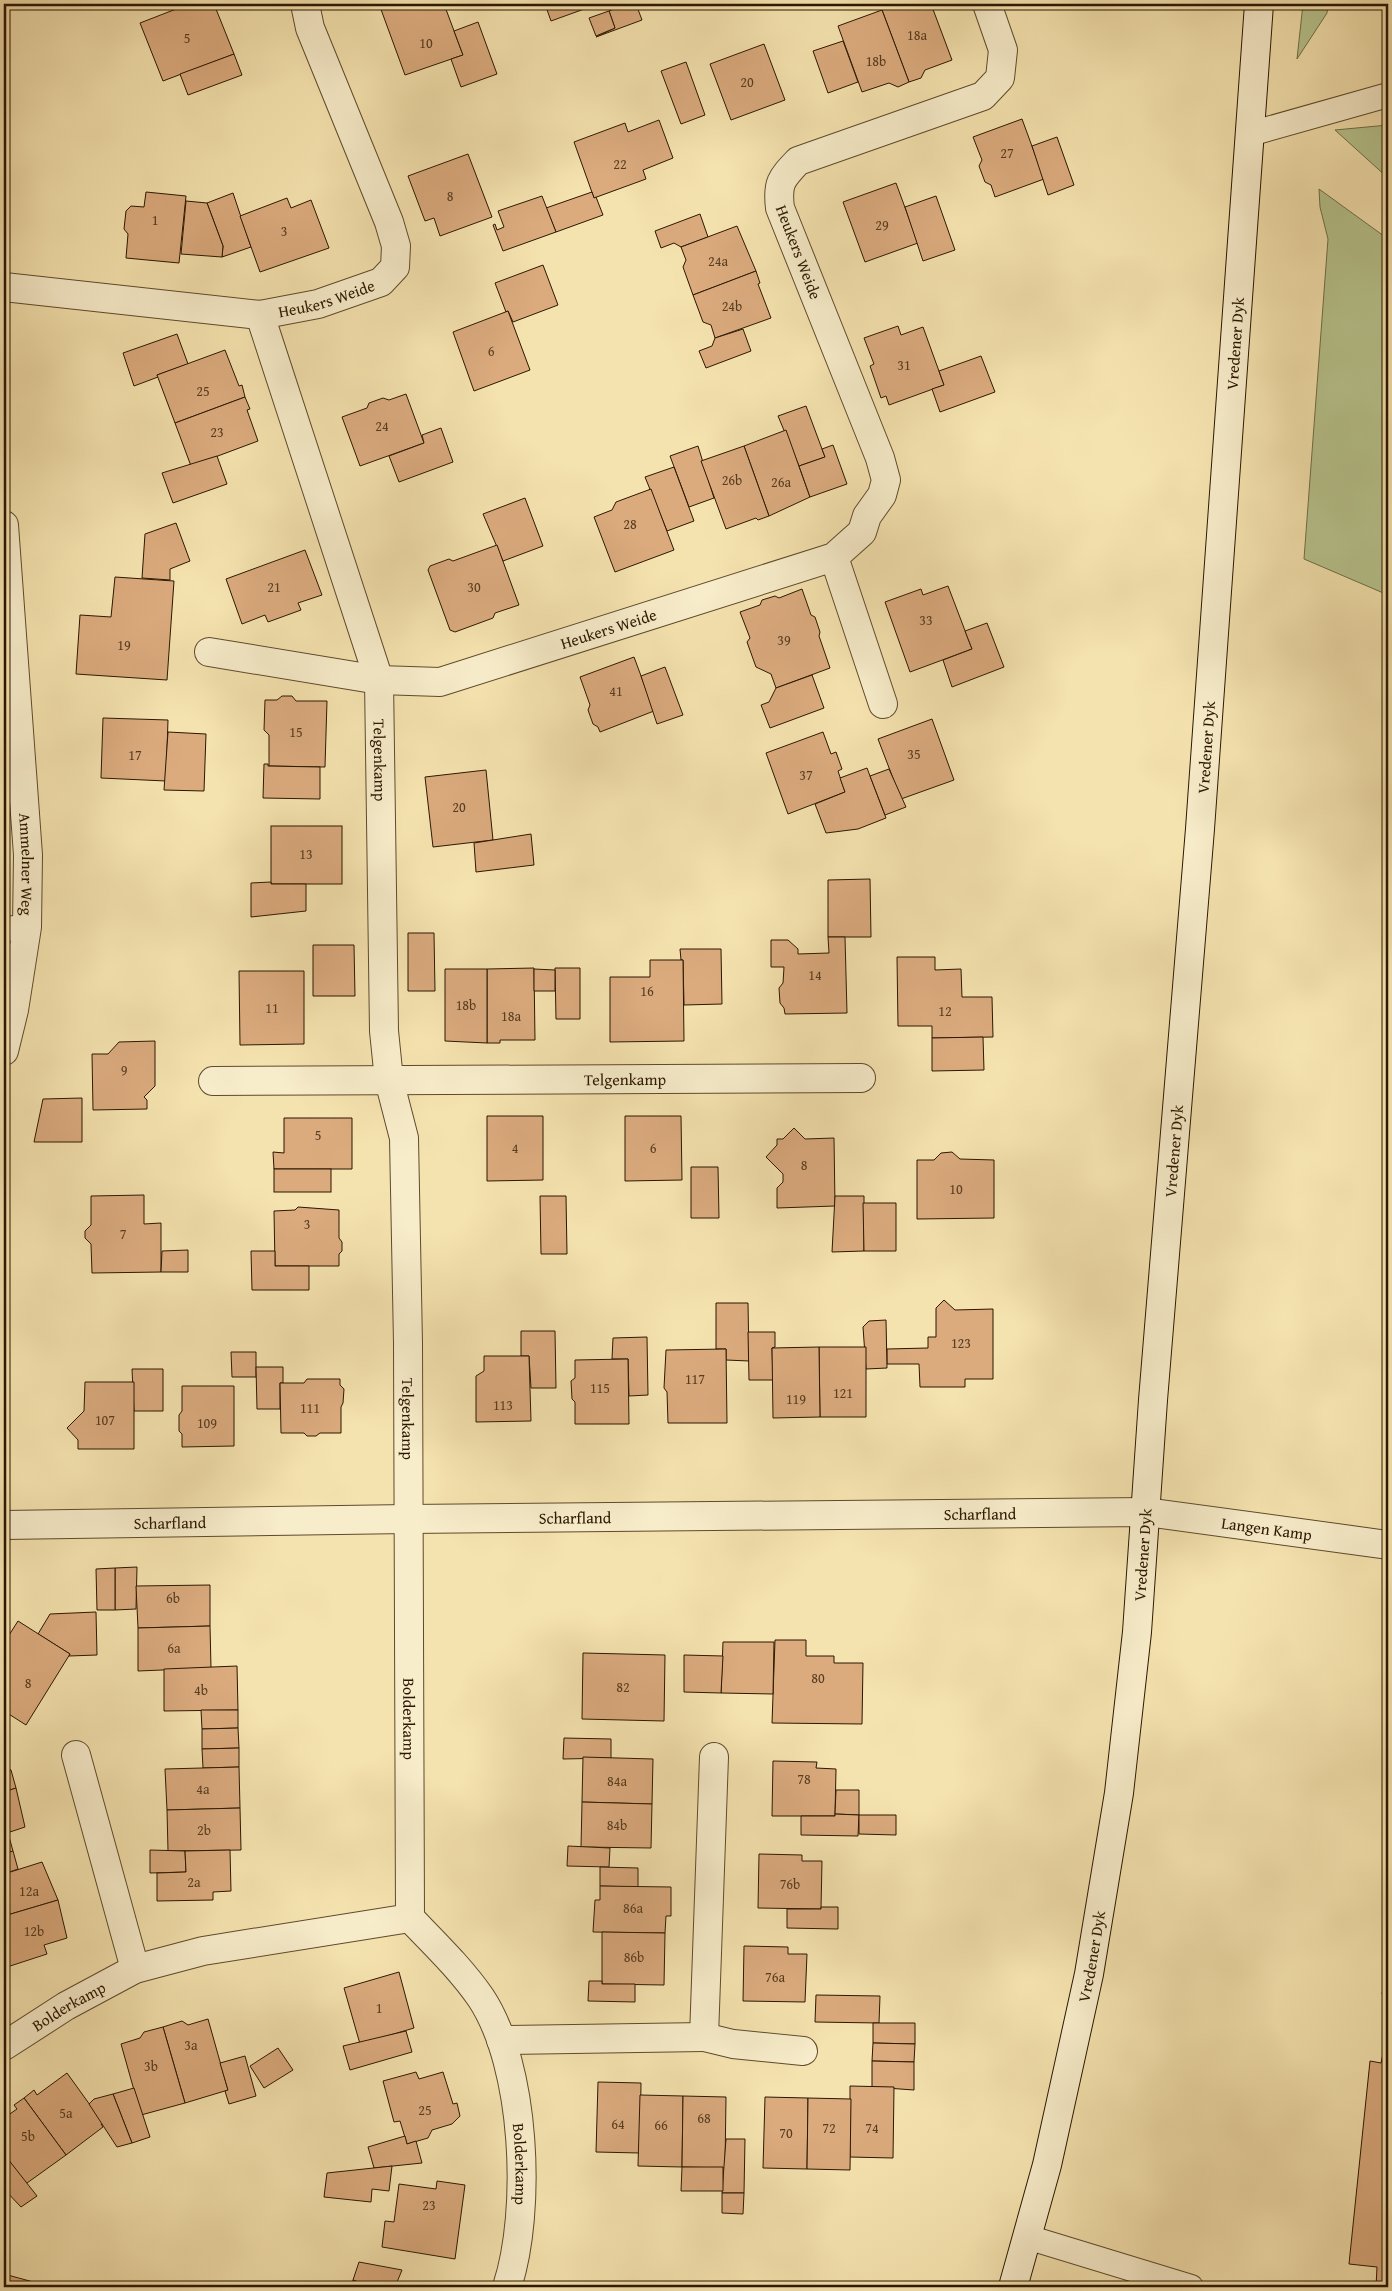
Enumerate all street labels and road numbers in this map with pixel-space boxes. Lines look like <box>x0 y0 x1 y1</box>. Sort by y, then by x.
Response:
street label: Heukers Weide <box>770 201 828 303</box>
street label: Heukers Weide <box>276 273 378 323</box>
street label: Vredener Dyk <box>1219 295 1250 391</box>
street label: Heukers Weide <box>557 602 660 655</box>
street label: Vredener Dyk <box>1191 699 1221 795</box>
street label: Telgenkamp <box>368 719 393 802</box>
street label: Ammelner Weg <box>13 812 40 916</box>
street label: Telgenkamp <box>584 1067 667 1091</box>
street label: Vredener Dyk <box>1158 1103 1189 1198</box>
street label: Telgenkamp <box>396 1378 420 1460</box>
street label: Scharfland <box>944 1501 1017 1526</box>
street label: Scharfland <box>539 1505 612 1530</box>
street label: Vredener Dyk <box>1127 1507 1158 1602</box>
street label: Scharfland <box>134 1510 207 1535</box>
street label: Langen Kamp <box>1220 1510 1314 1547</box>
street label: Bolderkamp <box>397 1678 421 1760</box>
street label: Vredener Dyk <box>1071 1908 1111 2005</box>
street label: Bolderkamp <box>27 1975 110 2037</box>
street label: Bolderkamp <box>507 2122 534 2206</box>

